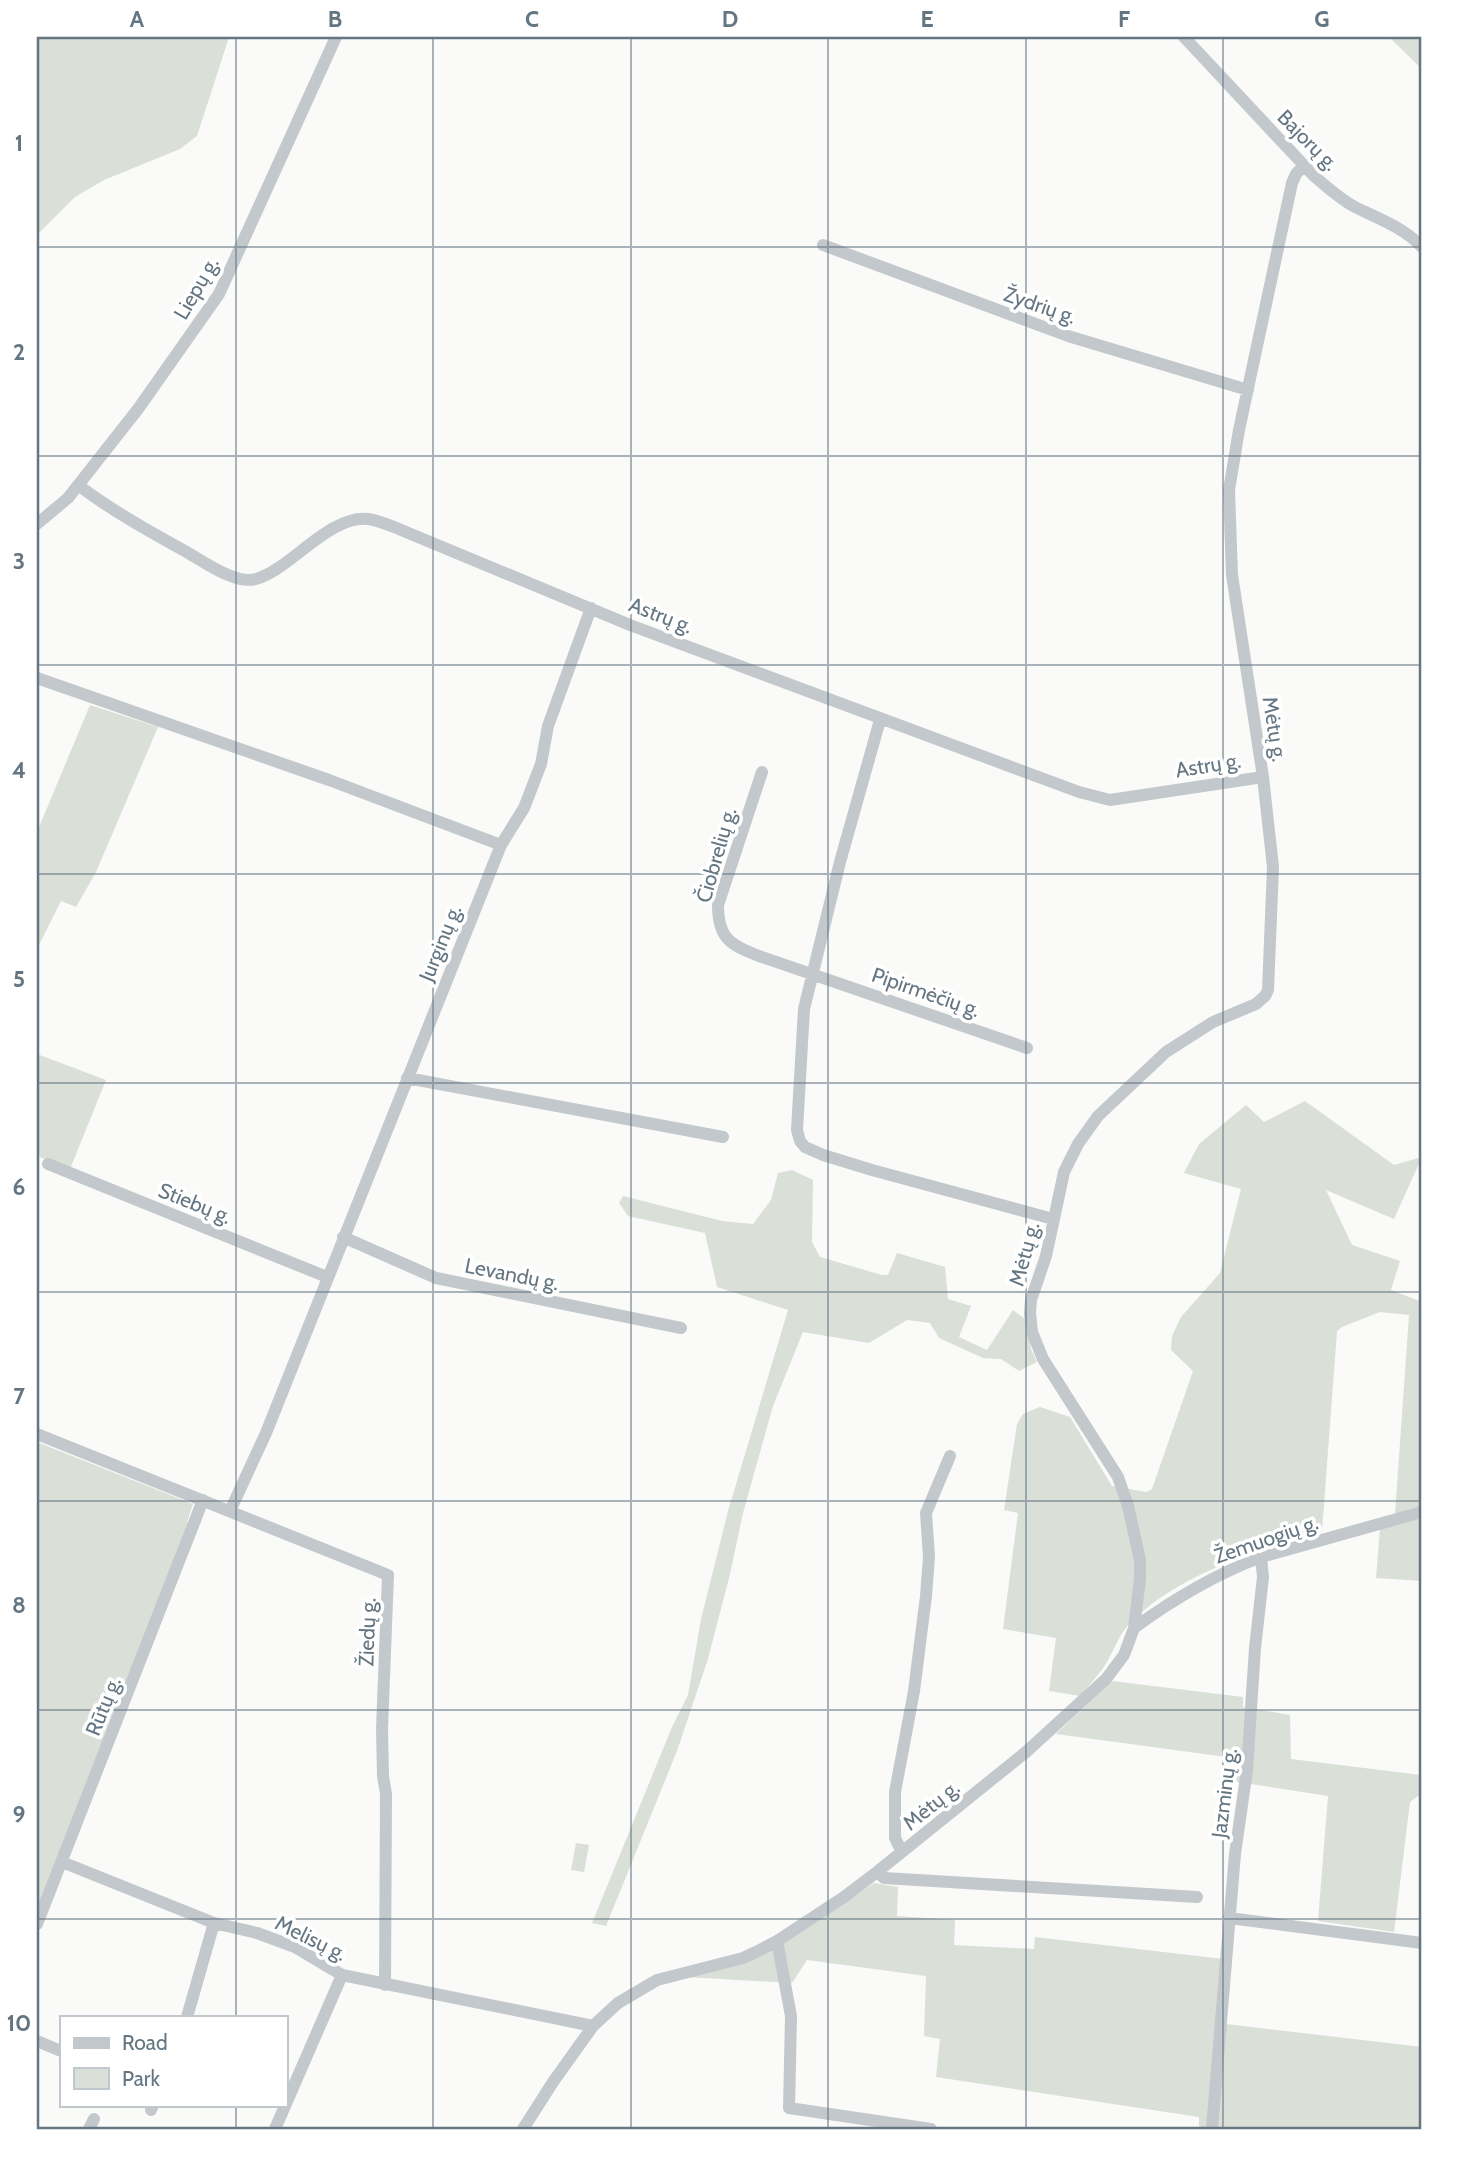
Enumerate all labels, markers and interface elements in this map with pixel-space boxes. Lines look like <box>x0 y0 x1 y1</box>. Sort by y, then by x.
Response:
text: A <box>130 5 145 33</box>
text: B <box>328 5 342 33</box>
text: C <box>525 5 539 33</box>
text: D <box>722 5 738 33</box>
text: E <box>920 5 934 33</box>
text: F <box>1118 5 1130 33</box>
text: G <box>1314 5 1330 33</box>
street label: Bajorų g. <box>1272 104 1344 176</box>
text: 1 <box>15 129 23 157</box>
street label: Liepų g. <box>168 252 224 324</box>
street label: Žydrių g. <box>1001 280 1080 329</box>
text: 2 <box>13 338 25 366</box>
text: 3 <box>13 547 25 575</box>
street label: Astrų g. <box>626 592 696 638</box>
street label: Mėtų g. <box>1258 695 1292 763</box>
street label: Astrų g. <box>1173 747 1243 783</box>
text: 4 <box>12 756 26 784</box>
street label: Čiobrelių g. <box>691 805 741 905</box>
street label: Jurginų g. <box>413 901 467 986</box>
street label: Pipirmėčių g. <box>869 962 983 1022</box>
text: 5 <box>13 965 25 993</box>
text: 6 <box>13 1173 25 1201</box>
street label: Stiebų g. <box>155 1177 235 1229</box>
street label: Mėtų g. <box>1003 1219 1045 1289</box>
street label: Levandų g. <box>463 1253 561 1295</box>
text: 7 <box>13 1382 25 1410</box>
street label: Žemuogių g. <box>1210 1509 1321 1568</box>
text: 8 <box>12 1591 26 1619</box>
street label: Žiedų g. <box>352 1597 381 1667</box>
street label: Rūtų g. <box>80 1673 126 1739</box>
street label: Jazminų g. <box>1206 1747 1242 1840</box>
street label: Mėtų g. <box>898 1775 964 1835</box>
text: 9 <box>13 1800 25 1828</box>
street label: Melisų g. <box>271 1910 351 1966</box>
text: 10 <box>7 2009 31 2037</box>
legend <box>60 2016 287 2106</box>
text: Road <box>122 2030 168 2055</box>
text: Park <box>122 2066 160 2091</box>

